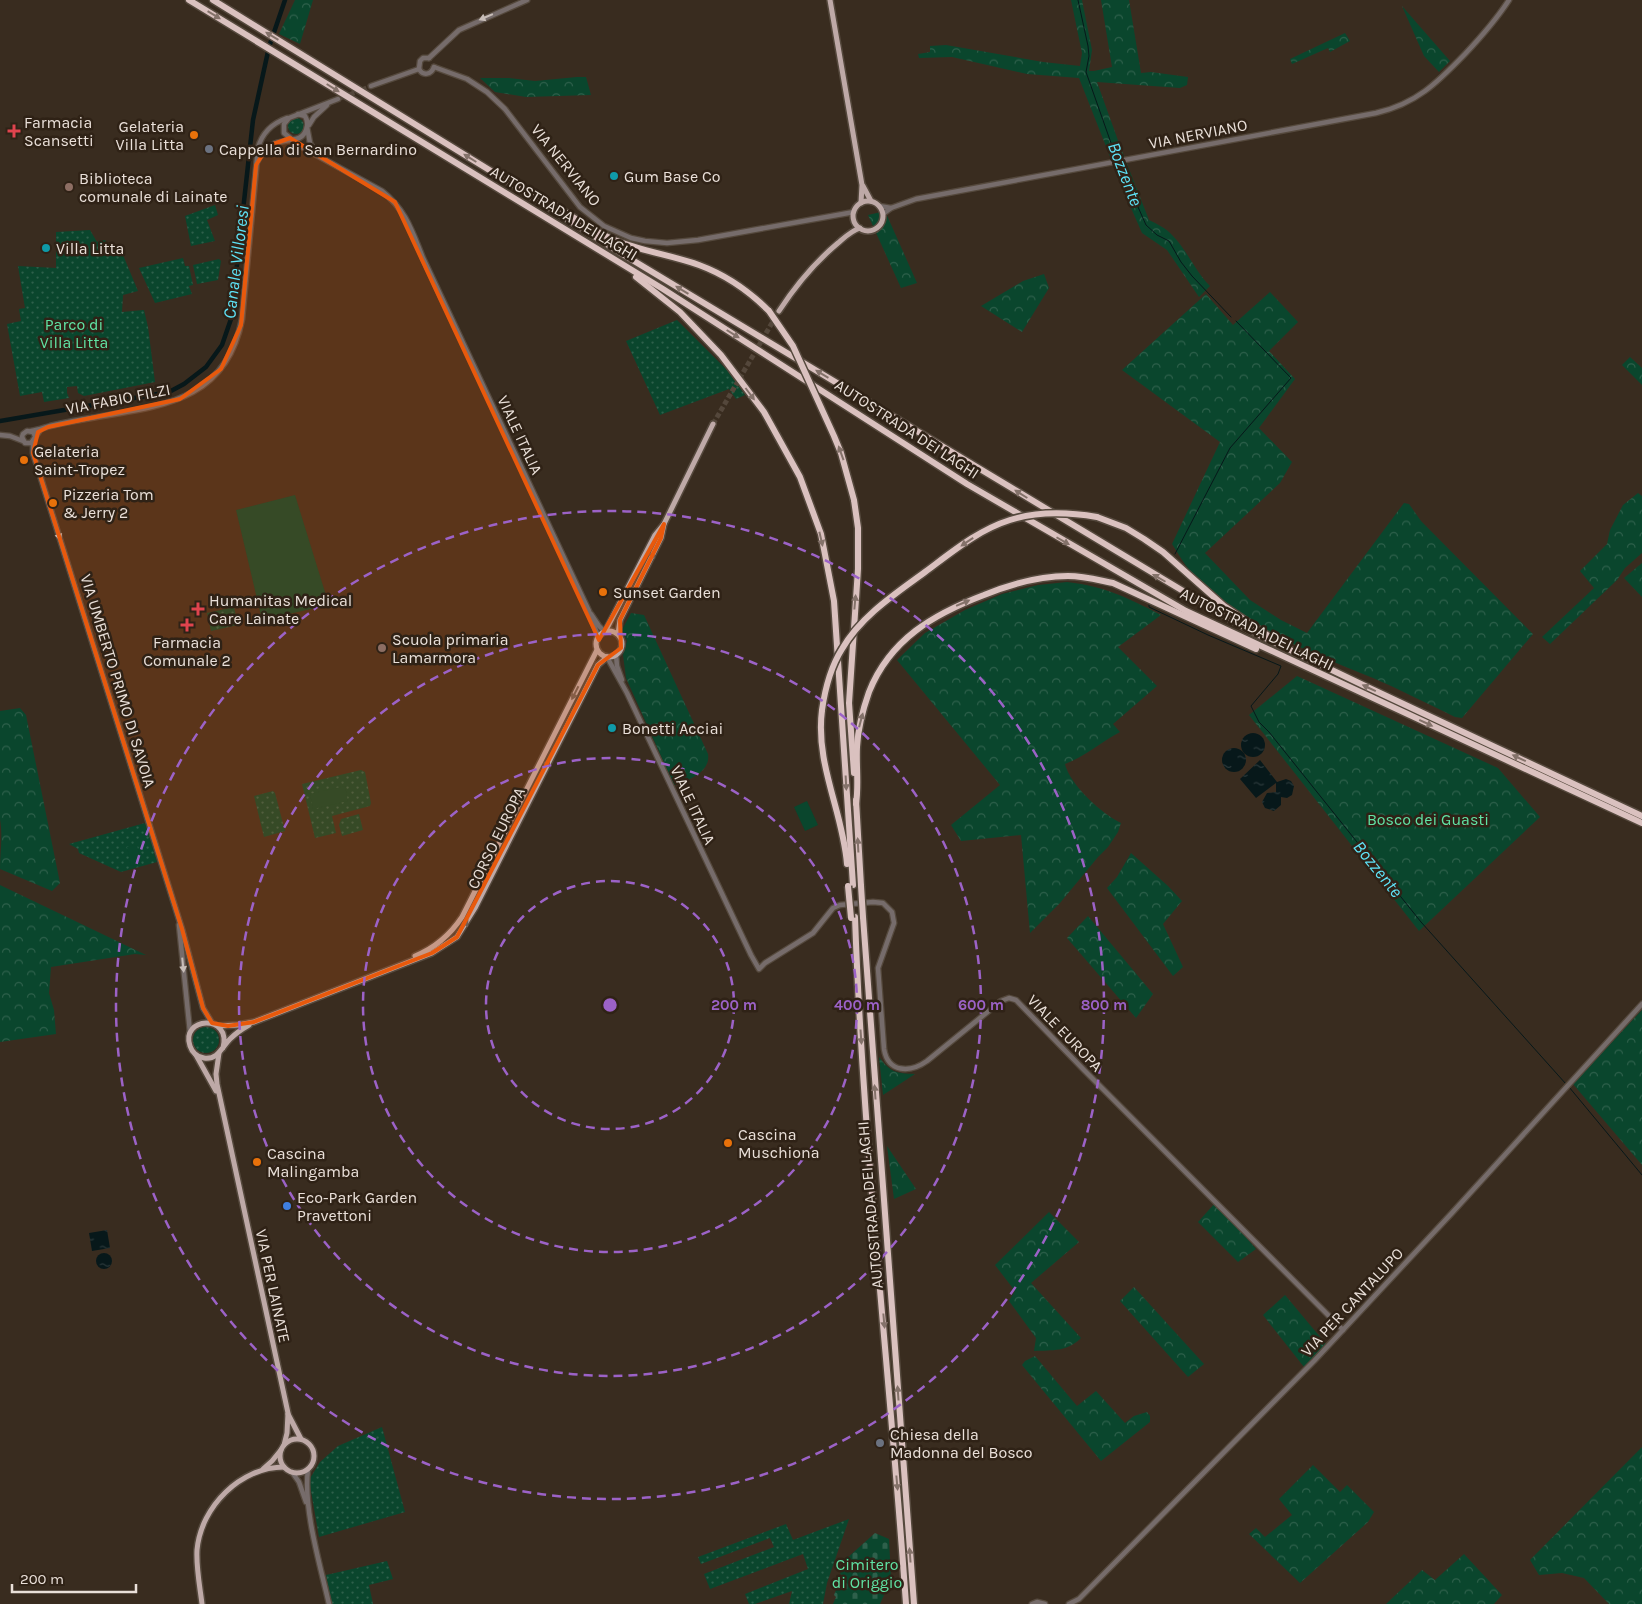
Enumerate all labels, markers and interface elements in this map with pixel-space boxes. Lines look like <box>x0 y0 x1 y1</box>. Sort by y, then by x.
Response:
one-way arrow <box>208 11 221 20</box>
one-way arrow <box>479 14 493 22</box>
one-way arrow <box>266 31 279 40</box>
one-way arrow <box>327 83 340 93</box>
place label: Farmacia Scansetti <box>24 113 94 150</box>
street label: VIA NERVIANO <box>1147 115 1249 153</box>
place label: Gelateria Villa Litta <box>116 117 184 154</box>
street label: VIA NERVIANO <box>527 120 605 210</box>
marker: Farmacia Scansetti <box>8 125 20 137</box>
marker: Gelateria Villa Litta <box>188 129 200 141</box>
water label: Bozzente <box>1103 139 1147 209</box>
place label: Cappella di San Bernardino <box>219 140 417 159</box>
marker: Cappella di San Bernardino <box>203 143 215 155</box>
one-way arrow <box>464 153 477 163</box>
street label: AUTOSTRADA DEI LAGHI <box>487 162 641 264</box>
place label: Gum Base Co <box>624 167 721 186</box>
place label: Biblioteca comunale di Lainate <box>79 169 227 206</box>
marker: Gum Base Co <box>608 170 620 182</box>
marker: Biblioteca comunale di Lainate <box>63 181 75 193</box>
water label: Canale Villoresi <box>218 204 254 320</box>
place label: Villa Litta <box>56 239 124 258</box>
marker: Villa Litta <box>40 242 52 254</box>
one-way arrow <box>676 285 689 294</box>
park label: Parco di Villa Litta <box>40 315 108 352</box>
one-way arrow <box>726 329 739 338</box>
one-way arrow <box>815 369 828 378</box>
street label: AUTOSTRADA DEI LAGHI <box>831 375 983 483</box>
street label: VIA FABIO FILZI <box>64 380 172 418</box>
one-way arrow <box>745 387 756 400</box>
street label: VIALE ITALIA <box>493 392 547 478</box>
place label: Gelateria Saint-Tropez <box>34 442 125 479</box>
one-way arrow <box>837 445 845 460</box>
marker: Gelateria Saint-Tropez <box>18 454 30 466</box>
place label: Pizzeria Tom & Jerry 2 <box>63 485 154 522</box>
one-way arrow <box>1014 489 1027 498</box>
marker: Pizzeria Tom & Jerry 2 <box>47 497 59 509</box>
one-way arrow <box>55 526 63 541</box>
one-way arrow <box>817 532 825 547</box>
one-way arrow <box>1057 536 1070 545</box>
one-way arrow <box>960 537 973 546</box>
one-way arrow <box>648 551 656 565</box>
street label: VIA UMBERTO PRIMO DI SAVOIA <box>76 572 160 790</box>
one-way arrow <box>1152 574 1167 582</box>
place label: Sunset Garden <box>613 583 721 602</box>
street label: AUTOSTRADA DEI LAGHI <box>1177 584 1337 674</box>
marker: Sunset Garden <box>597 586 609 598</box>
place label: Humanitas Medical Care Lainate <box>209 591 352 628</box>
one-way arrow <box>851 594 859 610</box>
one-way arrow <box>956 599 970 607</box>
marker: Humanitas Medical Care Lainate <box>191 602 205 616</box>
marker: Farmacia Comunale 2 <box>181 619 193 631</box>
place label: Scuola primaria Lamarmora <box>392 630 509 667</box>
place label: Farmacia Comunale 2 <box>143 633 231 670</box>
marker: Scuola primaria Lamarmora <box>376 642 388 654</box>
one-way arrow <box>1362 684 1376 692</box>
one-way arrow <box>571 686 579 700</box>
one-way arrow <box>857 713 865 728</box>
place label: Bonetti Acciai <box>622 719 723 738</box>
one-way arrow <box>1419 719 1433 727</box>
marker: Bonetti Acciai <box>606 722 618 734</box>
one-way arrow <box>1511 754 1526 763</box>
one-way arrow <box>542 759 550 773</box>
street label: VIALE ITALIA <box>666 762 720 848</box>
one-way arrow <box>842 775 850 791</box>
street label: CORSO EUROPA <box>463 784 529 892</box>
park label: Bosco dei Guasti <box>1367 810 1489 829</box>
water label: Bozzente <box>1348 836 1408 902</box>
one-way arrow <box>854 837 862 853</box>
one-way arrow <box>459 920 469 933</box>
one-way arrow <box>179 957 187 973</box>
street label: VIALE EUROPA <box>1023 990 1107 1076</box>
centre of rings <box>601 996 619 1014</box>
text: 200 m <box>711 996 757 1014</box>
text: 400 m <box>834 996 880 1014</box>
text: 600 m <box>958 996 1004 1014</box>
text: 800 m <box>1081 996 1127 1014</box>
one-way arrow <box>858 1029 866 1045</box>
one-way arrow <box>871 1083 879 1099</box>
street label: AUTOSTRADA DEI LAGHI <box>853 1120 887 1290</box>
place label: Cascina Muschiona <box>738 1125 820 1162</box>
marker: Cascina Muschiona <box>722 1137 734 1149</box>
place label: Cascina Malingamba <box>267 1144 359 1181</box>
marker: Cascina Malingamba <box>251 1156 263 1168</box>
place label: Eco-Park Garden Pravettoni <box>297 1188 417 1225</box>
marker: Eco-Park Garden Pravettoni <box>281 1200 293 1212</box>
street label: VIA PER LAINATE <box>252 1228 294 1344</box>
street label: VIA PER CANTALUPO <box>1297 1244 1407 1360</box>
one-way arrow <box>880 1313 888 1329</box>
one-way arrow <box>894 1385 902 1401</box>
place label: Chiesa della Madonna del Bosco <box>890 1425 1033 1462</box>
marker: Chiesa della Madonna del Bosco <box>874 1437 886 1449</box>
one-way arrow <box>893 1475 901 1491</box>
one-way arrow <box>906 1547 914 1563</box>
park label: Cimitero di Origgio <box>832 1555 902 1592</box>
scale bar <box>12 1562 136 1594</box>
text: 200 m <box>20 1570 64 1588</box>

